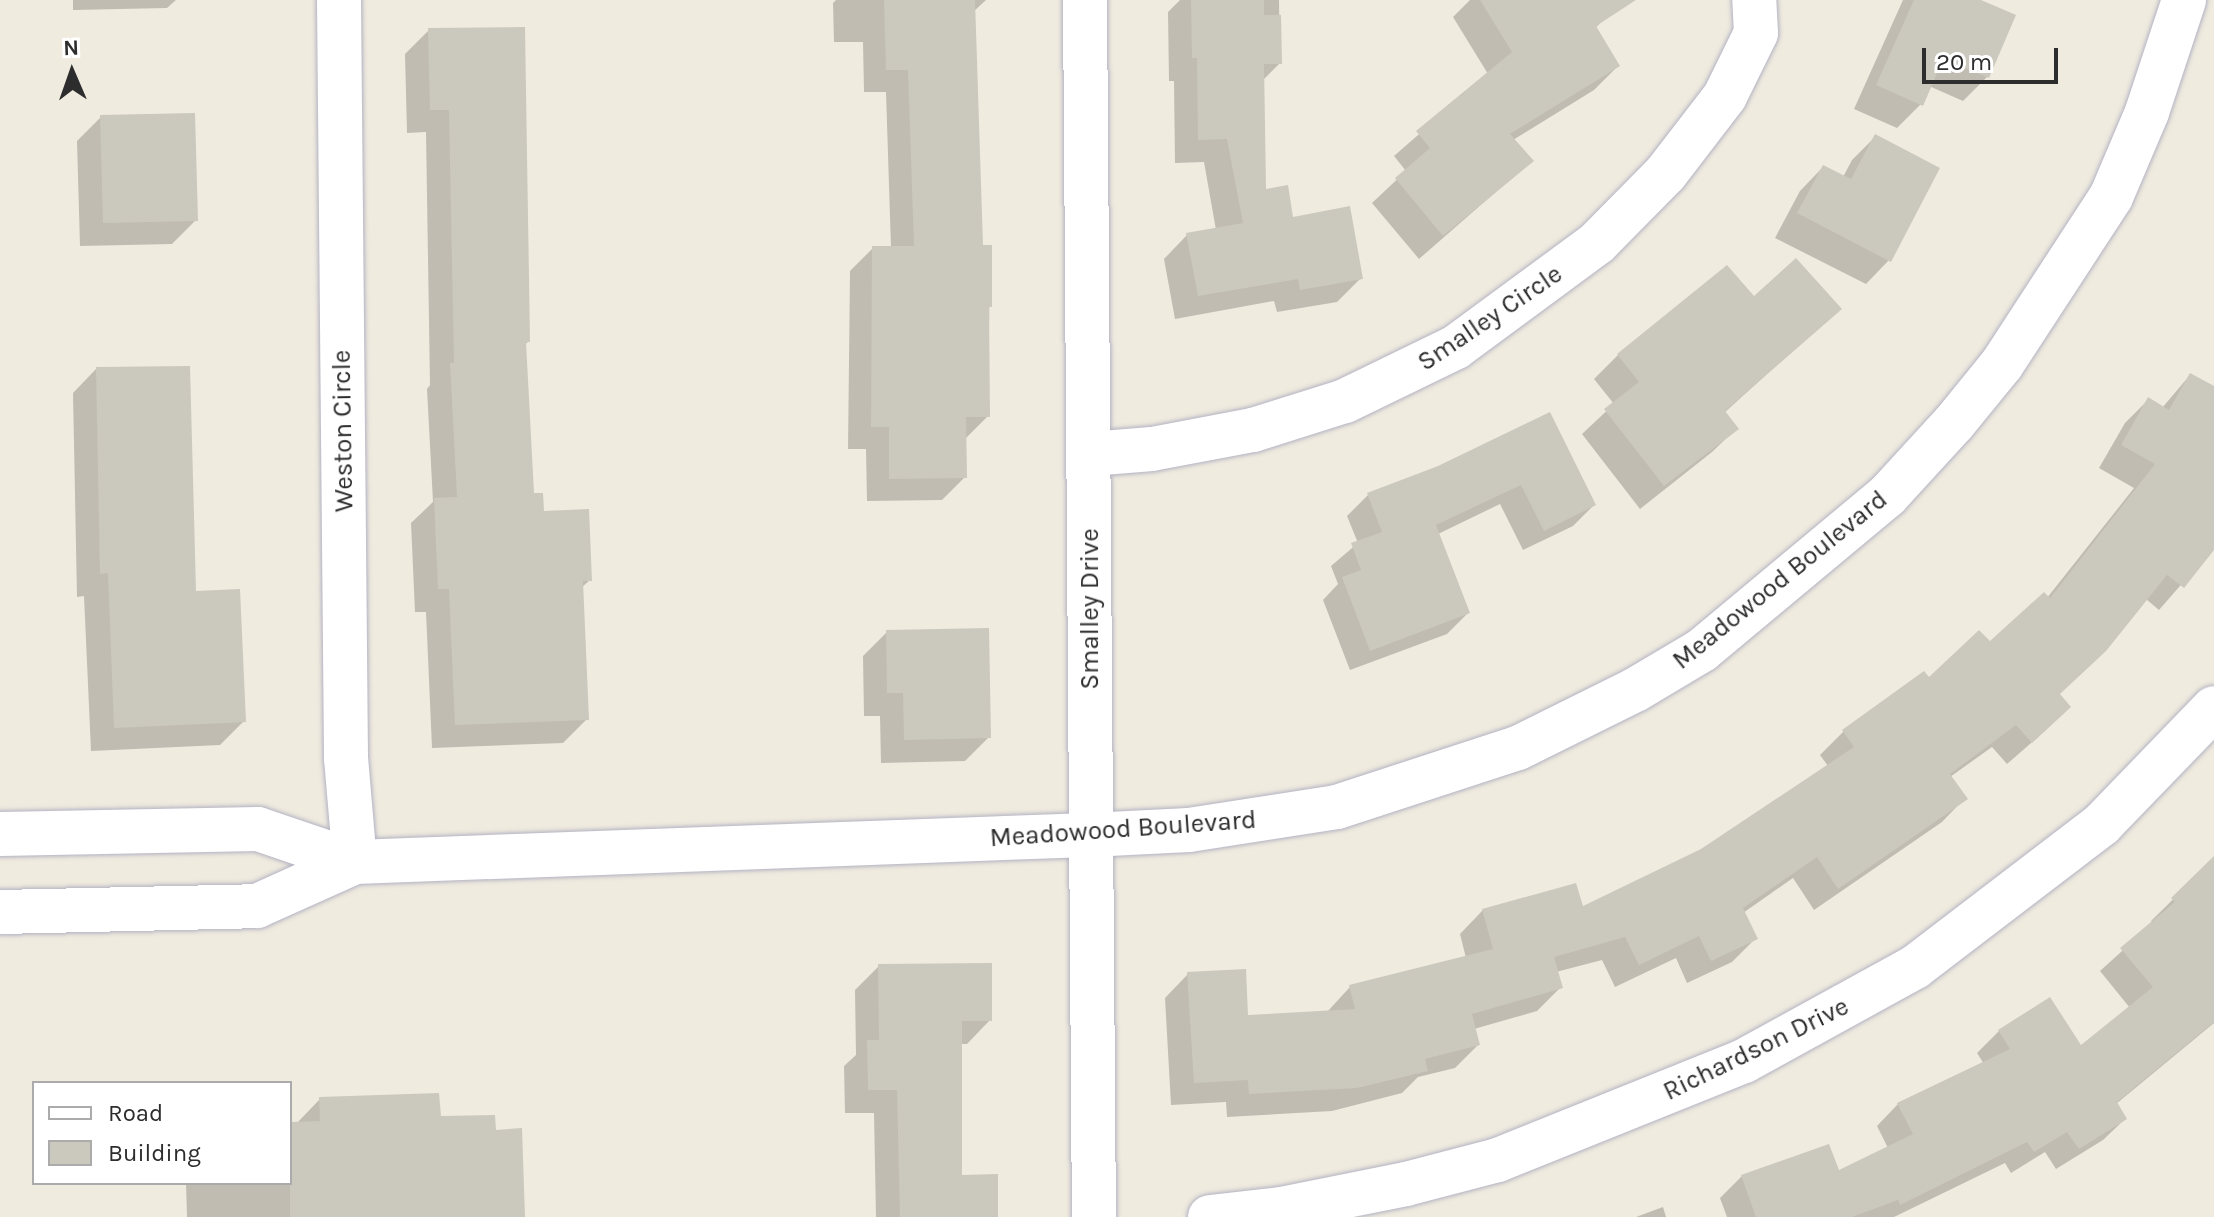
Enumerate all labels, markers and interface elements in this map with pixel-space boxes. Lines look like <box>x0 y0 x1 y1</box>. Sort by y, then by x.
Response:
north arrow <box>32 32 112 112</box>
scale bar <box>1926 32 2062 82</box>
text: N <box>63 35 80 61</box>
text: 20 m <box>1936 48 1992 76</box>
street label: Smalley Circle <box>1412 258 1568 378</box>
street label: Weston Circle <box>326 350 360 512</box>
street label: Meadowood Boulevard <box>1666 484 1894 676</box>
street label: Smalley Drive <box>1074 528 1106 690</box>
street label: Meadowood Boulevard <box>989 804 1257 854</box>
street label: Richardson Drive <box>1658 991 1854 1107</box>
legend <box>32 1081 292 1185</box>
text: Road <box>108 1099 163 1127</box>
text: Building <box>108 1139 201 1167</box>

